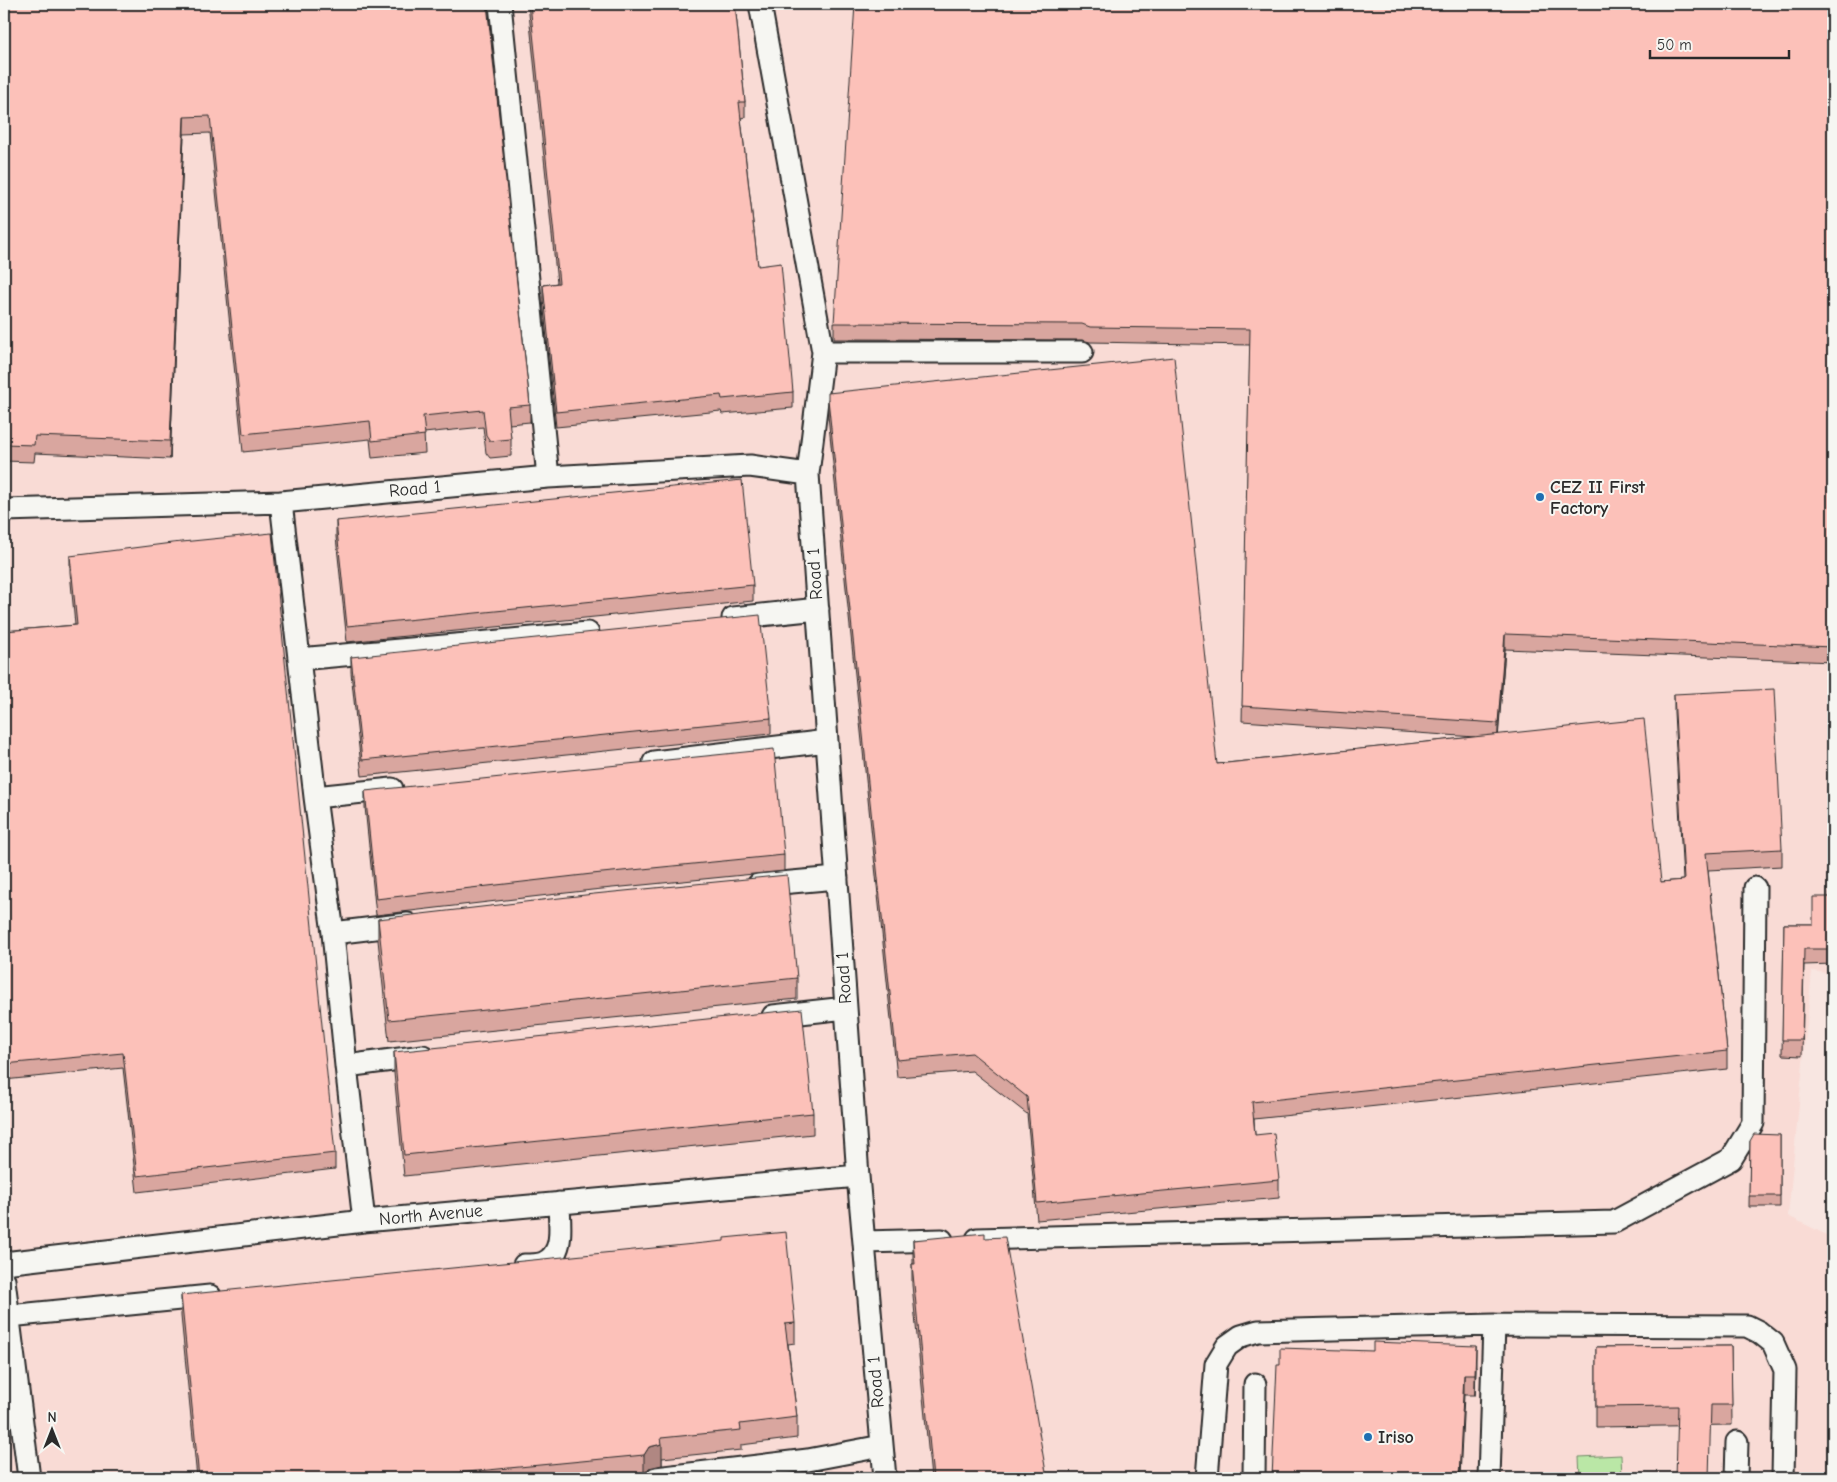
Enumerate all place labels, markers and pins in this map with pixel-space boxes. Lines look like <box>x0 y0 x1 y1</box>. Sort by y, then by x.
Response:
place label: CEZ II First Factory <box>1550 477 1646 519</box>
marker: CEZ II First Factory <box>1534 491 1546 503</box>
place label: Iriso <box>1378 1427 1414 1448</box>
marker: Iriso <box>1362 1431 1374 1443</box>

